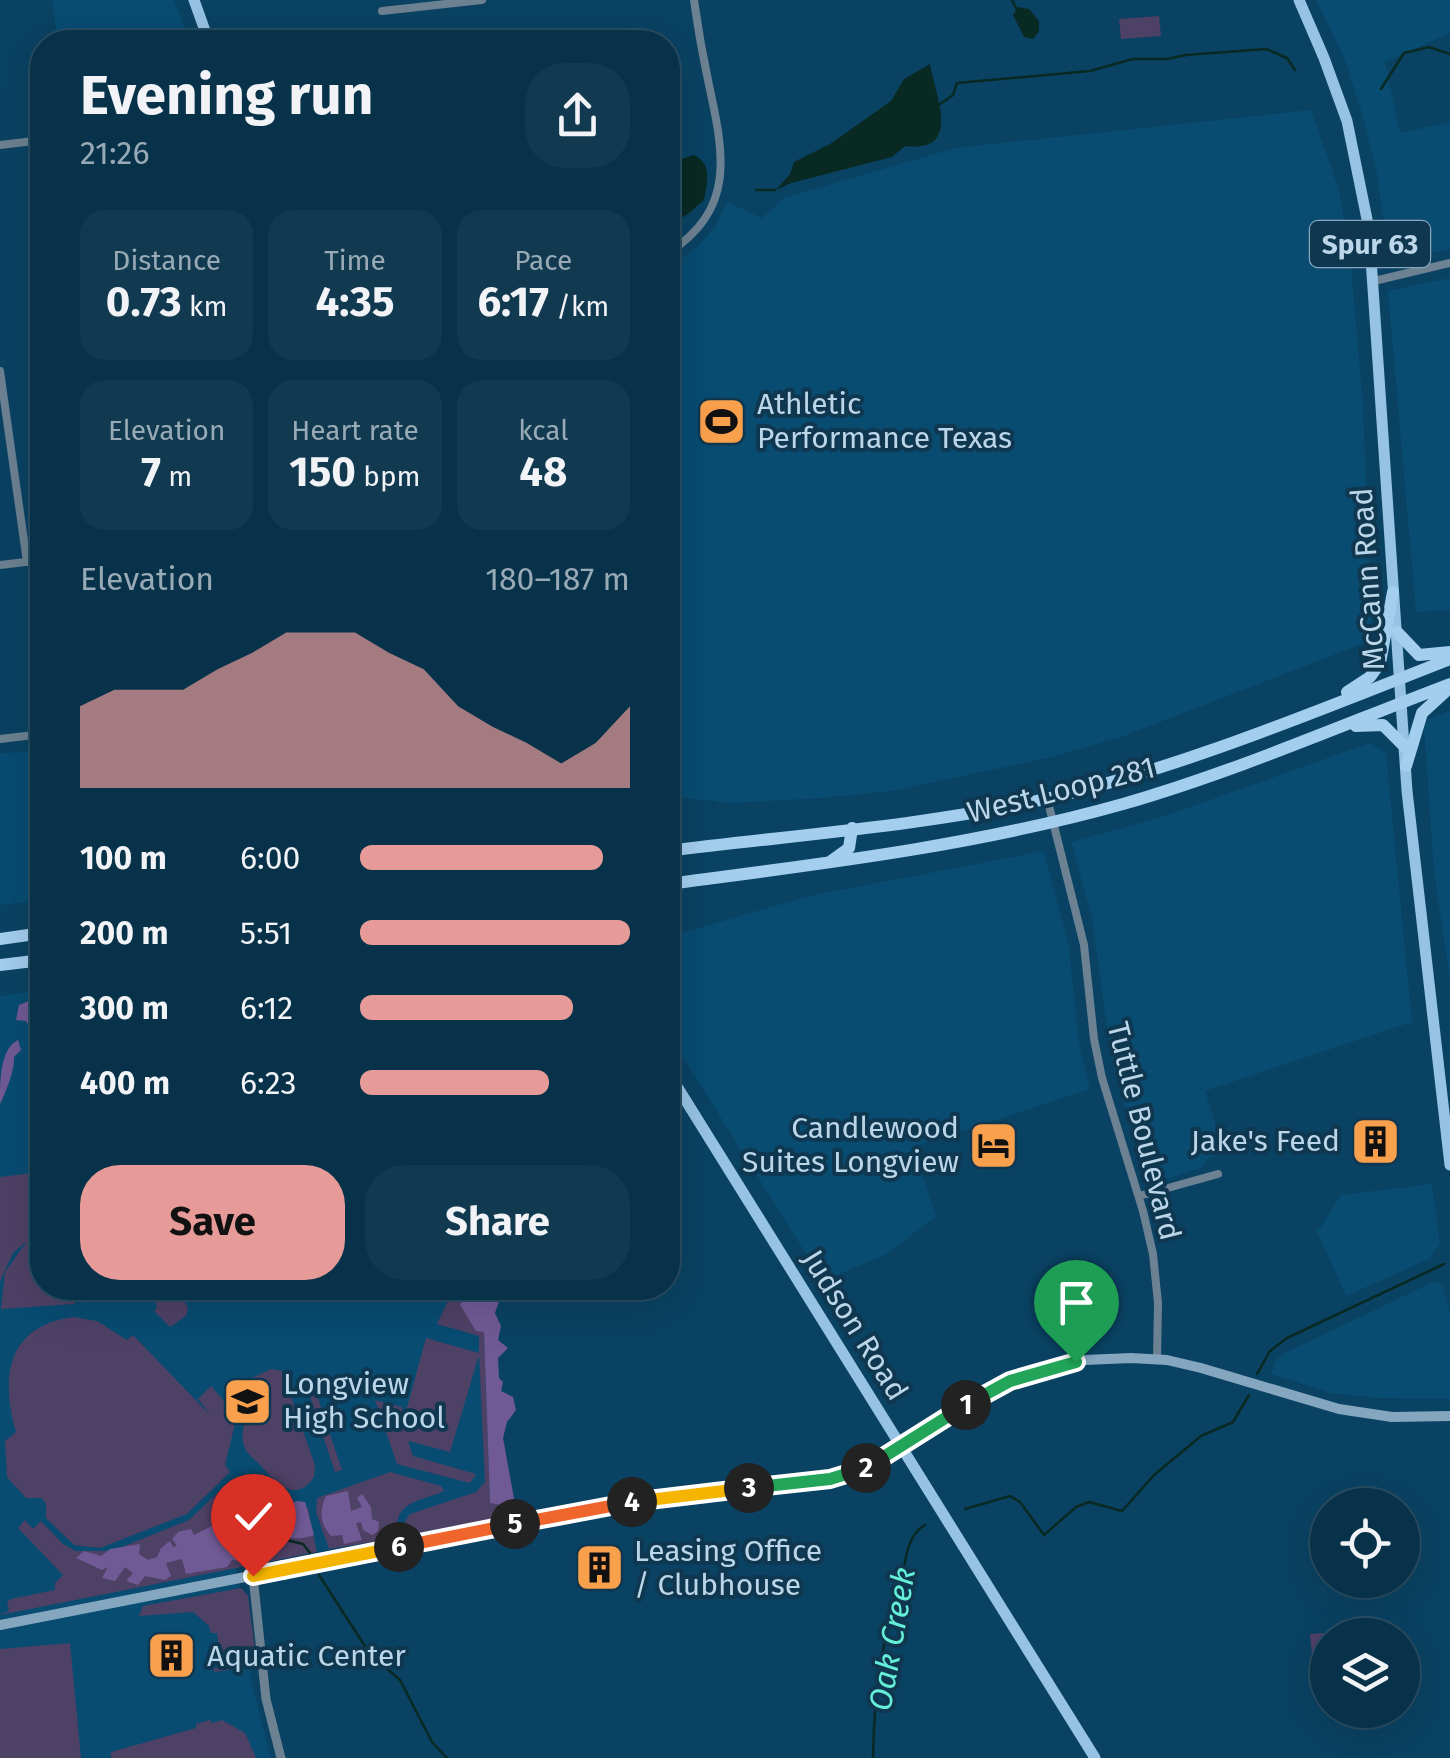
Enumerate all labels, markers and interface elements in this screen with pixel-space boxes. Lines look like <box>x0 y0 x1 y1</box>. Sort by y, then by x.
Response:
text: Evening run <box>80 63 374 129</box>
button: share <box>525 63 630 168</box>
text: 21:26 <box>80 134 149 172</box>
road number: Spur 63 <box>1310 221 1430 267</box>
text: Distance <box>112 244 221 277</box>
text: Time <box>324 244 386 277</box>
text: Pace <box>514 244 572 277</box>
text: 0.73 <box>106 277 182 327</box>
text: 4:35 <box>316 277 394 327</box>
text: 6:17 <box>477 277 549 327</box>
text: km <box>182 290 227 323</box>
text: /km <box>549 290 609 323</box>
place label: Athletic Performance Texas <box>757 386 1012 456</box>
sports icon: Athletic Performance Texas <box>696 395 748 447</box>
text: Elevation <box>108 414 225 447</box>
text: Heart rate <box>291 414 419 447</box>
text: kcal <box>518 414 569 447</box>
text: 7 <box>141 447 161 497</box>
text: 150 <box>289 447 356 497</box>
text: 48 <box>519 447 567 497</box>
text: m <box>161 460 192 493</box>
text: bpm <box>356 460 421 493</box>
street label: McCann Road <box>1344 487 1392 671</box>
text: Elevation <box>80 560 214 598</box>
text: 180–187 m <box>485 560 630 598</box>
street label: West Loop 281 <box>963 749 1159 831</box>
text: 100 m <box>80 839 167 877</box>
text: 6:00 <box>240 839 300 877</box>
text: 200 m <box>80 914 169 952</box>
text: 5:51 <box>240 914 292 952</box>
text: 300 m <box>80 989 169 1027</box>
text: 6:12 <box>240 989 293 1027</box>
street label: Tuttle Boulevard <box>1100 1018 1188 1244</box>
text: 400 m <box>80 1064 170 1102</box>
text: 6:23 <box>240 1064 296 1102</box>
place label: Candlewood Suites Longview <box>742 1110 959 1180</box>
building icon: Jake's Feed <box>1349 1115 1401 1167</box>
hotel icon: Candlewood Suites Longview <box>968 1119 1020 1171</box>
place label: Jake's Feed <box>1191 1123 1340 1159</box>
button: Save <box>80 1165 345 1280</box>
button: Share <box>365 1165 630 1280</box>
street label: Judson Road <box>794 1243 916 1407</box>
pin <box>1034 1260 1119 1363</box>
icon: arrive <box>1049 1275 1104 1330</box>
place label: Longview High School <box>283 1366 445 1436</box>
school or university icon: Longview High School <box>222 1375 274 1427</box>
pin: 1 <box>941 1380 991 1430</box>
text: 1 <box>960 1388 973 1421</box>
pin: 2 <box>841 1443 891 1493</box>
text: 2 <box>859 1451 873 1484</box>
pin: 3 <box>724 1463 774 1513</box>
text: 3 <box>742 1471 756 1504</box>
pin <box>211 1474 296 1577</box>
pin: 4 <box>607 1477 657 1527</box>
text: 4 <box>624 1485 640 1518</box>
map controls <box>1310 1488 1420 1728</box>
button: locate <box>1310 1488 1420 1598</box>
icon: check <box>226 1489 281 1544</box>
pin: 5 <box>490 1499 540 1549</box>
text: 5 <box>507 1507 523 1540</box>
pin: 6 <box>374 1522 424 1572</box>
text: 6 <box>391 1530 407 1563</box>
place label: Leasing Office / Clubhouse <box>634 1533 822 1603</box>
building icon: Leasing Office / Clubhouse <box>573 1542 625 1594</box>
water label: Oak Creek <box>861 1564 923 1714</box>
button: layers <box>1310 1618 1420 1728</box>
building icon: Aquatic Center <box>146 1630 198 1682</box>
place label: Aquatic Center <box>207 1638 406 1674</box>

